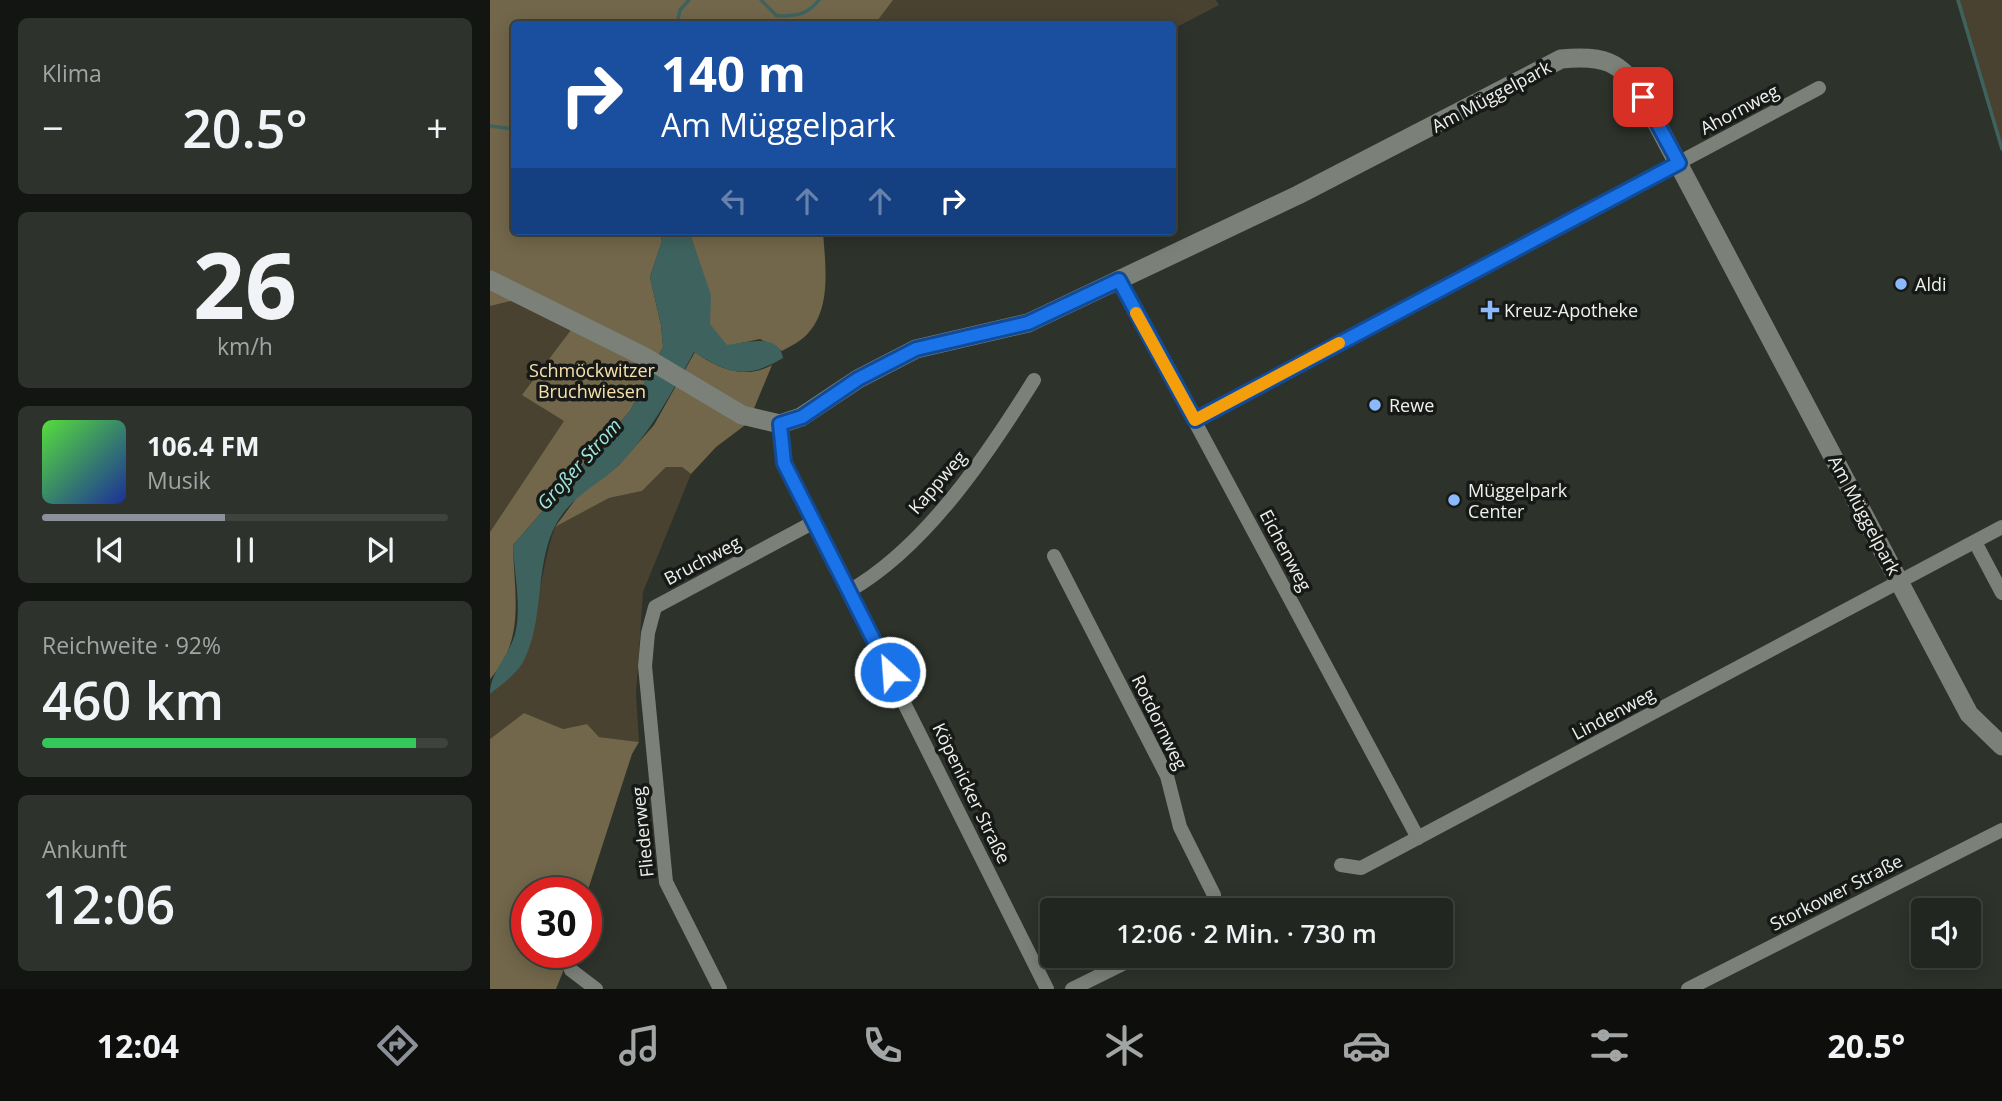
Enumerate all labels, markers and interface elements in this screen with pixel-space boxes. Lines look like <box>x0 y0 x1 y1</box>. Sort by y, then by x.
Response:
text: 140 m <box>661 40 806 106</box>
icon: right <box>546 49 637 140</box>
street label: Am Müggelpark <box>1427 54 1555 138</box>
text: Klima <box>42 57 102 89</box>
pin <box>1613 67 1673 127</box>
icon: arrive <box>1624 78 1662 116</box>
street label: Ahornweg <box>1696 78 1783 140</box>
text: 20.5° <box>182 92 308 163</box>
text: − <box>42 101 64 153</box>
text: + <box>426 101 448 153</box>
text: Am Müggelpark <box>661 103 896 146</box>
icon: left <box>715 182 753 220</box>
icon: ahead <box>788 182 826 220</box>
icon: ahead <box>861 182 899 220</box>
icon: right <box>934 182 972 220</box>
text: 26 <box>193 222 297 346</box>
place label: Aldi <box>1915 272 1946 296</box>
marker: Aldi <box>1893 276 1909 292</box>
place label: Kreuz-Apotheke <box>1504 298 1638 322</box>
marker: Kreuz-Apotheke <box>1482 302 1498 318</box>
text: km/h <box>217 330 273 362</box>
park label: Schmöckwitzer Bruchwiesen <box>529 358 656 403</box>
place label: Rewe <box>1389 393 1434 417</box>
marker: Rewe <box>1367 397 1383 413</box>
water label: Großer Strom <box>531 413 627 515</box>
text: 106.4 FM <box>147 428 259 464</box>
street label: Kappweg <box>903 445 971 519</box>
street label: Am Müggelpark <box>1823 451 1907 579</box>
text: Musik <box>147 464 211 496</box>
place label: Müggelpark Center <box>1468 478 1568 523</box>
marker: Müggelpark Center <box>1446 492 1462 508</box>
street label: Eichenweg <box>1254 505 1318 595</box>
street label: Bruchweg <box>659 530 745 590</box>
icon: previous <box>91 531 129 569</box>
icon: pause <box>226 531 264 569</box>
icon: next <box>361 531 399 569</box>
text: Reichweite · 92% <box>42 629 221 661</box>
position arrow <box>853 635 927 709</box>
text: 460 km <box>42 664 224 735</box>
street label: Rotdornweg <box>1127 671 1193 773</box>
street label: Lindenweg <box>1567 681 1659 745</box>
street label: Köpenicker Straße <box>928 719 1016 867</box>
street label: Fliederweg <box>625 785 659 878</box>
text: Ankunft <box>42 833 127 865</box>
street label: Storkower Straße <box>1766 848 1906 936</box>
text: 12:06 <box>42 868 175 939</box>
speed limit sign: 30 <box>511 877 602 968</box>
map controls <box>1911 898 1981 968</box>
button: sound <box>1911 898 1981 968</box>
text: 12:06 · 2 Min. · 730 m <box>1116 915 1377 951</box>
icon: directions <box>373 1021 422 1070</box>
icon: music <box>615 1021 664 1070</box>
icon: phone <box>858 1021 907 1070</box>
icon: climate <box>1100 1021 1149 1070</box>
icon: car <box>1342 1021 1391 1070</box>
icon: filters <box>1585 1021 1634 1070</box>
text: 12:04 <box>97 1024 179 1067</box>
text: 20.5° <box>1827 1024 1905 1067</box>

